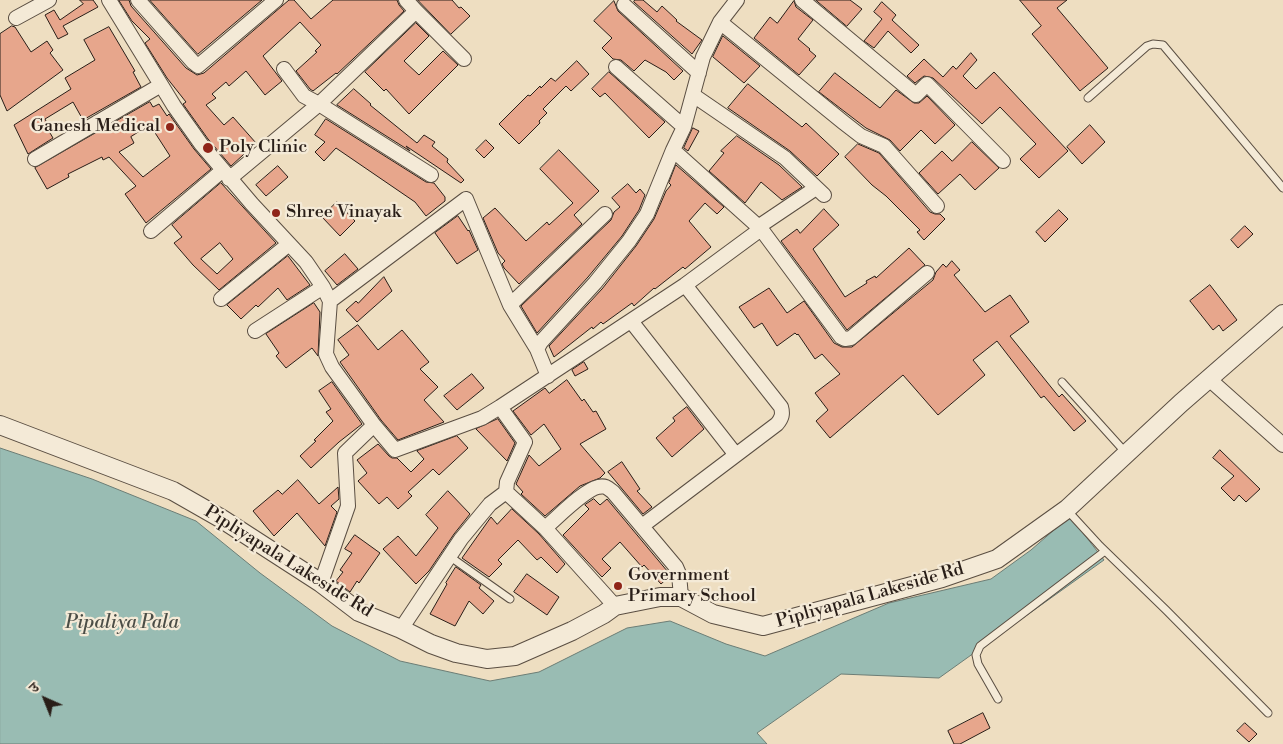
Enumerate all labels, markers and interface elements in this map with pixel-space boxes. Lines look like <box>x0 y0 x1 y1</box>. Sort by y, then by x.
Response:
place label: Ganesh Medical <box>31 116 160 138</box>
marker: Ganesh Medical <box>164 121 176 133</box>
place label: Poly Clinic <box>219 137 307 159</box>
marker: Poly Clinic <box>201 141 215 155</box>
place label: Shree Vinayak <box>286 202 401 224</box>
marker: Shree Vinayak <box>270 207 282 219</box>
street label: Pipliyapala Lakeside Rd <box>200 501 376 623</box>
street label: Pipliyapala Lakeside Rd <box>774 559 966 633</box>
place label: Government Primary School <box>628 565 756 608</box>
marker: Government Primary School <box>612 580 624 592</box>
water label: Pipaliya Pala <box>65 612 179 634</box>
north arrow <box>20 674 70 724</box>
text: उ <box>26 679 43 697</box>

